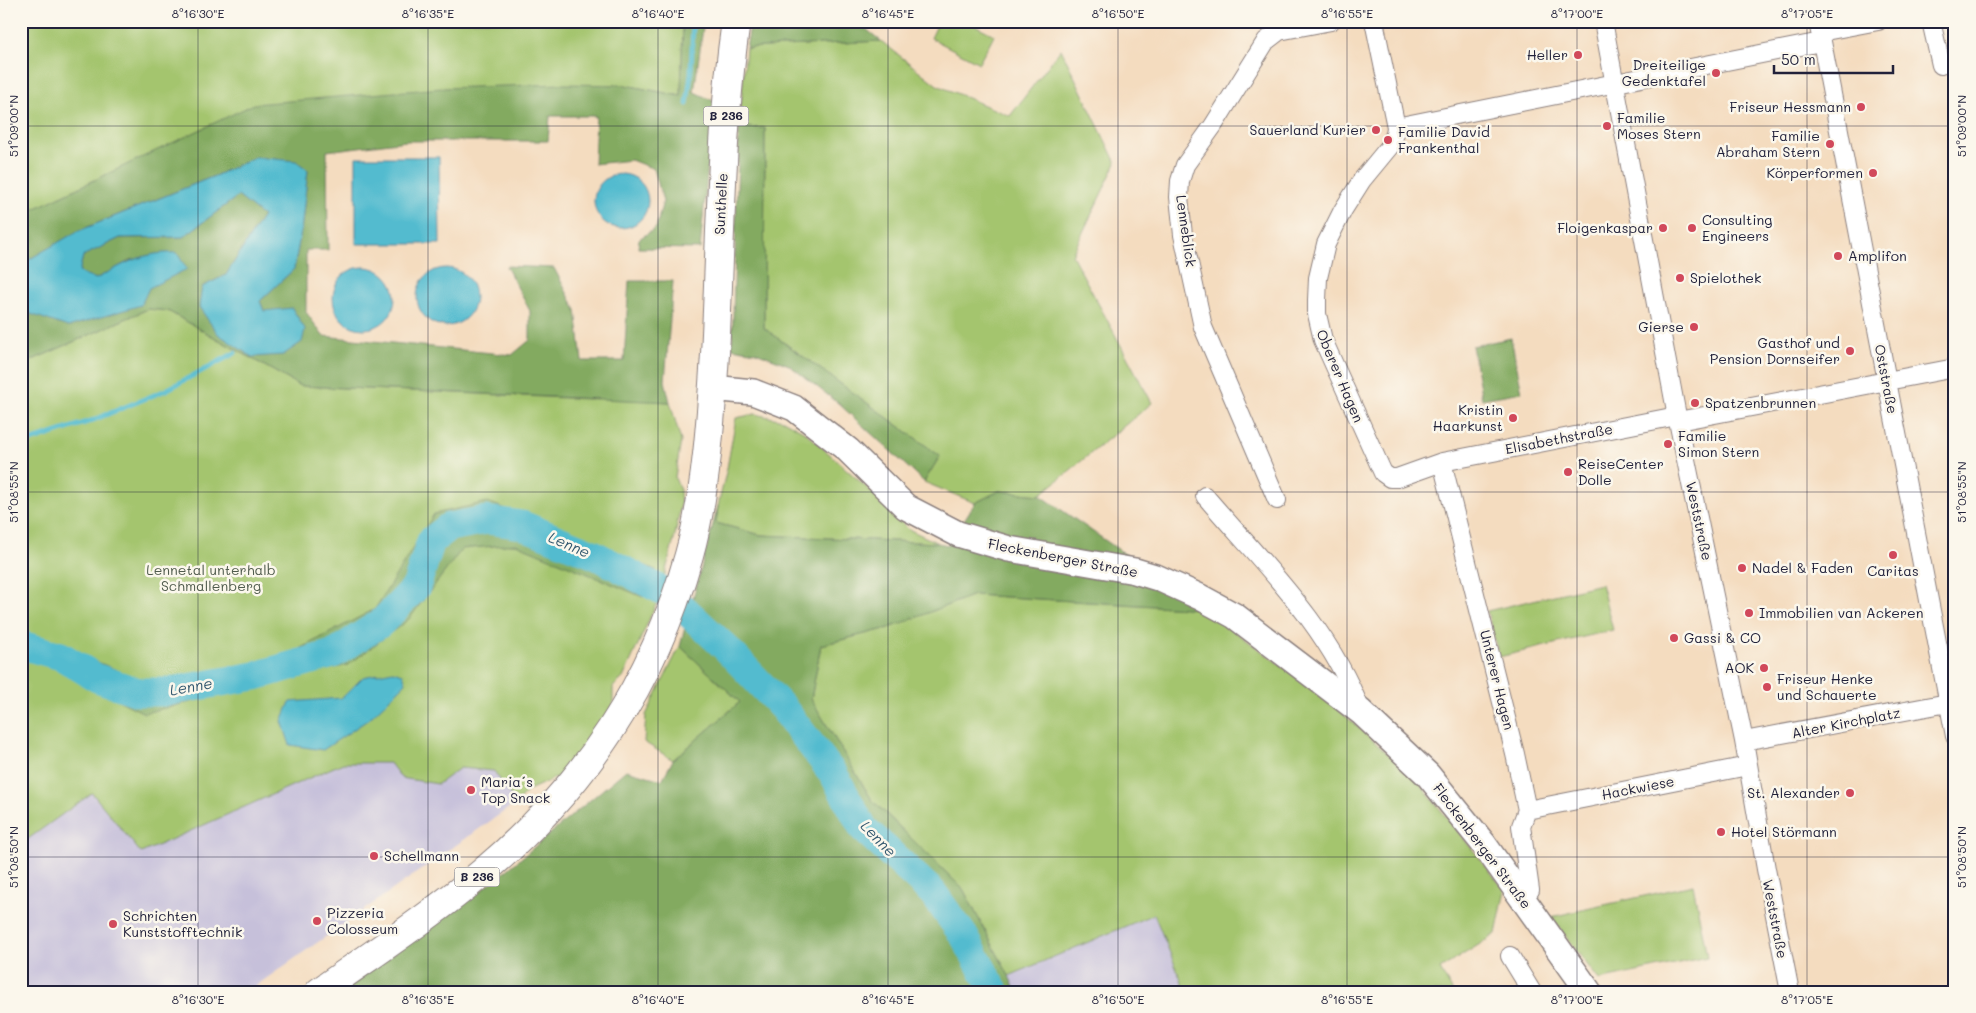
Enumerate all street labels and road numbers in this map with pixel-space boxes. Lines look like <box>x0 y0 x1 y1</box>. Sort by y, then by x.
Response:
road number: B 236 <box>704 106 748 125</box>
street label: Sunthelle <box>709 173 732 235</box>
street label: Lenneblick <box>1172 194 1201 268</box>
street label: Oberer Hagen <box>1312 326 1369 425</box>
street label: Oststraße <box>1870 343 1903 415</box>
street label: Elisabethstraße <box>1503 419 1614 458</box>
street label: Weststraße <box>1682 480 1717 562</box>
street label: Fleckenberger Straße <box>987 534 1140 581</box>
street label: Unterer Hagen <box>1476 628 1519 732</box>
street label: Alter Kirchplatz <box>1790 703 1902 742</box>
street label: Hackwiese <box>1600 771 1676 804</box>
street label: Fleckenberger Straße <box>1429 779 1536 912</box>
road number: B 236 <box>454 868 500 886</box>
street label: Weststraße <box>1759 878 1792 960</box>

